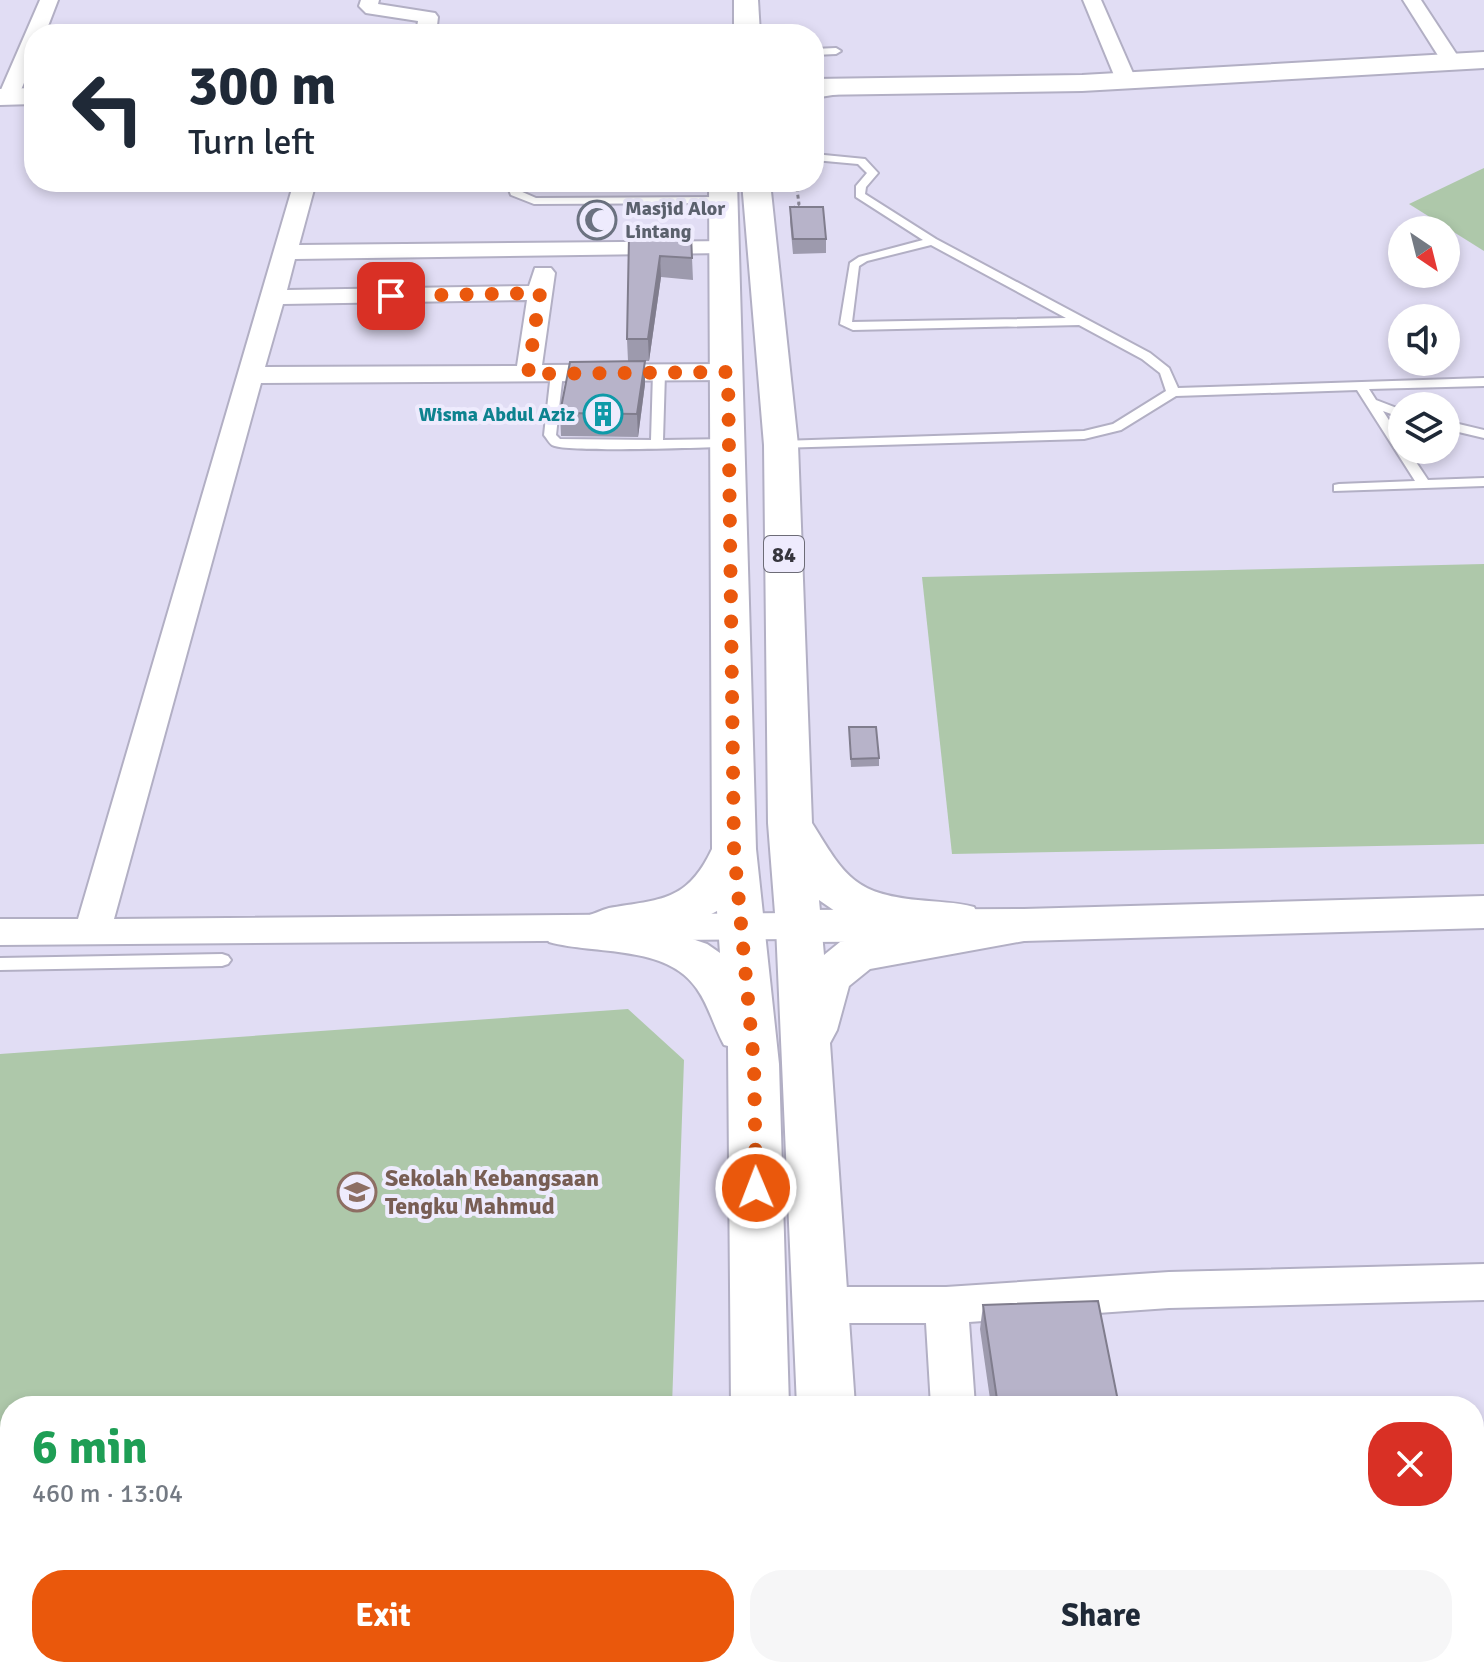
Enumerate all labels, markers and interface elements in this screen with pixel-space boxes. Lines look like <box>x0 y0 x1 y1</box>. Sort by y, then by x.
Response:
text: 300 m <box>188 51 336 120</box>
icon: left <box>56 56 160 160</box>
text: Turn left <box>188 120 315 165</box>
place label: Masjid Alor Lintang <box>625 196 725 244</box>
mosque icon: Masjid Alor Lintang <box>576 199 618 241</box>
north arrow <box>1388 216 1460 288</box>
map controls <box>1388 216 1460 464</box>
pin <box>357 262 425 330</box>
icon: arrive <box>369 274 413 318</box>
button: sound <box>1388 304 1460 376</box>
button: layers <box>1388 392 1460 464</box>
building icon: Wisma Abdul Aziz <box>582 393 624 435</box>
place label: Wisma Abdul Aziz <box>419 402 575 427</box>
road number: 84 <box>764 536 804 572</box>
position arrow <box>714 1146 798 1230</box>
place label: Sekolah Kebangsaan Tengku Mahmud <box>385 1163 599 1221</box>
school or university icon: Sekolah Kebangsaan Tengku Mahmud <box>336 1171 378 1213</box>
text: 6 min <box>32 1418 148 1477</box>
button: close <box>1368 1422 1452 1506</box>
text: 460 m · 13:04 <box>32 1478 183 1510</box>
button: Exit <box>32 1570 734 1662</box>
button: Share <box>750 1570 1452 1662</box>

